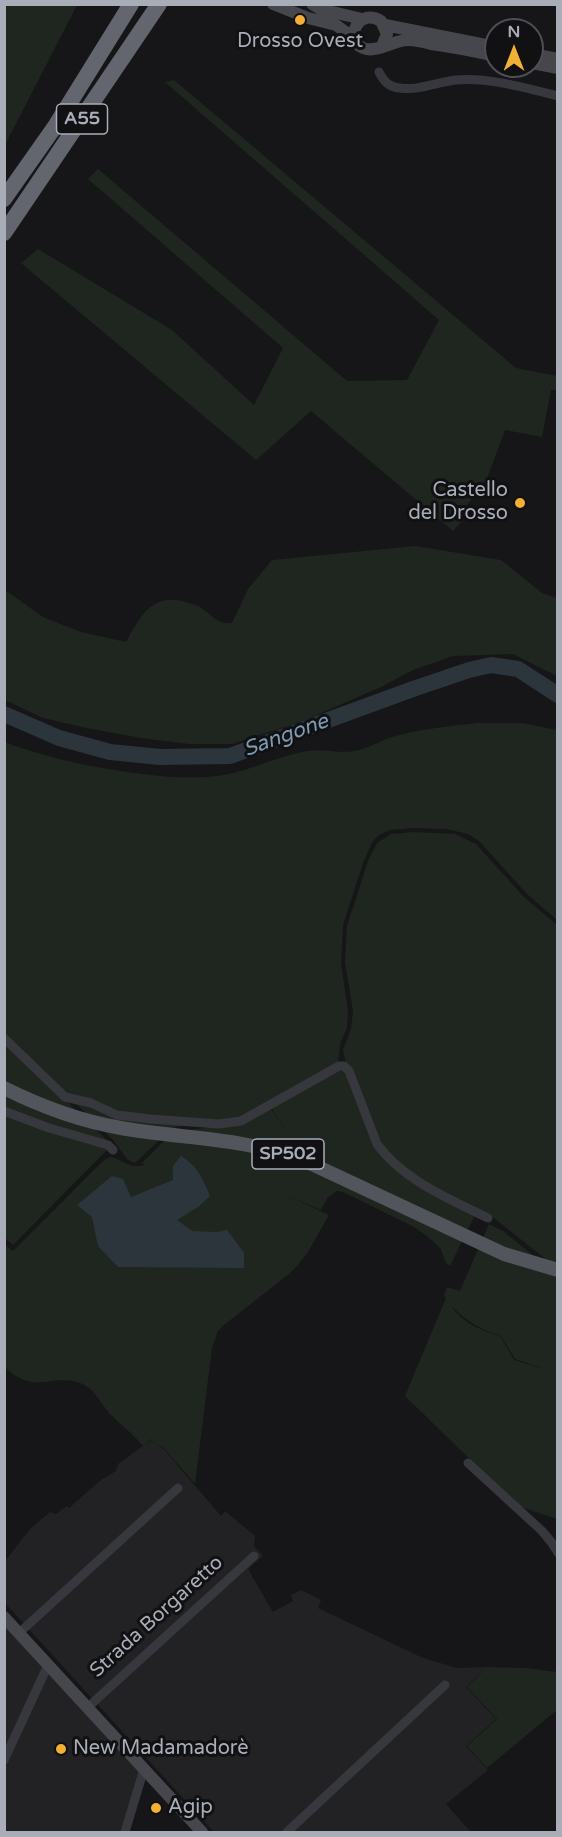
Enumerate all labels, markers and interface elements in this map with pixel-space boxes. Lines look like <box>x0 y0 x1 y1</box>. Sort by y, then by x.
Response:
marker: Drosso Ovest <box>293 13 307 27</box>
north arrow <box>484 18 544 78</box>
text: N <box>508 22 520 42</box>
place label: Drosso Ovest <box>237 30 363 54</box>
road number: A55 <box>56 104 107 134</box>
place label: Castello del Drosso <box>408 479 508 526</box>
marker: Castello del Drosso <box>513 496 527 510</box>
water label: Sangone <box>240 709 332 763</box>
road number: SP502 <box>252 1139 324 1169</box>
street label: Strada Borgaretto <box>86 1551 228 1683</box>
place label: New Madamadorè <box>73 1737 249 1761</box>
marker: New Madamadorè <box>54 1742 68 1756</box>
place label: Agip <box>168 1796 213 1820</box>
marker: Agip <box>149 1801 163 1815</box>

